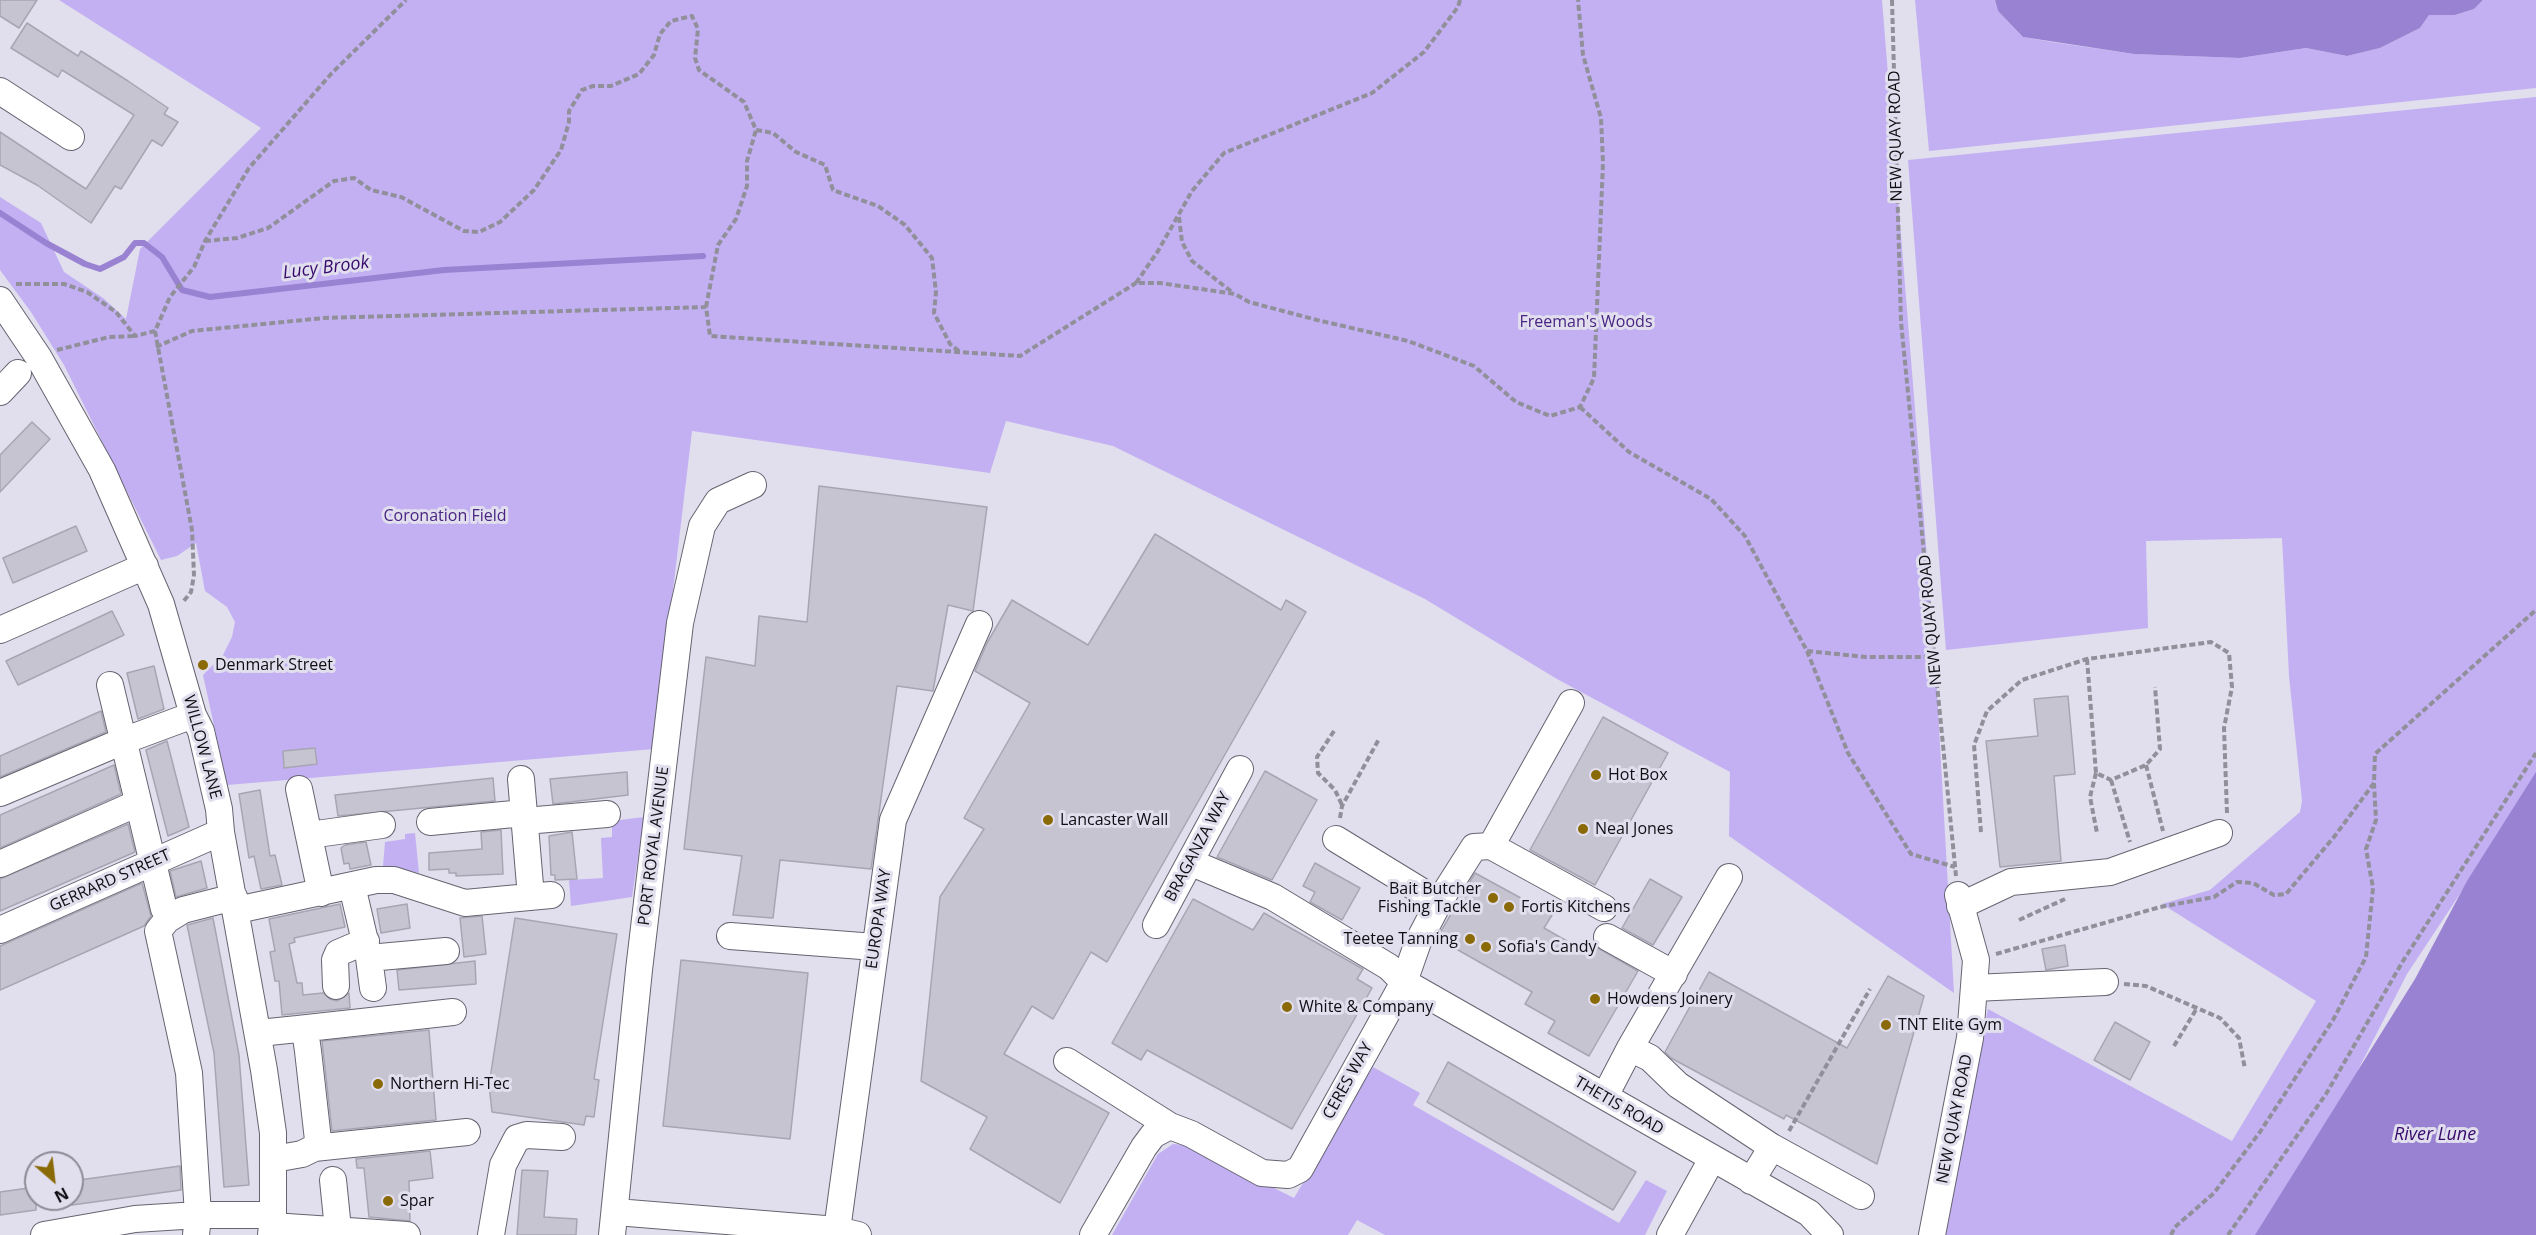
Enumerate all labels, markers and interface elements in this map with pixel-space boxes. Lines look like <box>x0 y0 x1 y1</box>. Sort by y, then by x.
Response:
street label: NEW QUAY ROAD <box>1885 70 1907 202</box>
water label: Lucy Brook <box>281 252 371 284</box>
park label: Freeman's Woods <box>1519 312 1653 332</box>
park label: Coronation Field <box>383 506 507 526</box>
street label: NEW QUAY ROAD <box>1916 554 1946 686</box>
place label: Denmark Street <box>215 655 333 675</box>
marker: Denmark Street <box>196 658 210 672</box>
street label: WILLOW LANE <box>179 693 225 801</box>
street label: PORT ROYAL AVENUE <box>635 765 673 927</box>
place label: Hot Box <box>1608 765 1668 785</box>
marker: Hot Box <box>1589 768 1603 782</box>
street label: BRAGANZA WAY <box>1161 789 1235 905</box>
place label: Lancaster Wall <box>1060 810 1168 830</box>
marker: Lancaster Wall <box>1041 813 1055 827</box>
place label: Neal Jones <box>1595 819 1673 839</box>
marker: Neal Jones <box>1576 822 1590 836</box>
street label: GERRARD STREET <box>47 846 173 916</box>
street label: EUROPA WAY <box>862 868 896 970</box>
place label: Bait Butcher Fishing Tackle <box>1378 879 1481 917</box>
marker: Bait Butcher Fishing Tackle <box>1486 891 1500 905</box>
place label: Fortis Kitchens <box>1521 897 1630 917</box>
marker: Fortis Kitchens <box>1502 900 1516 914</box>
place label: Teetee Tanning <box>1344 929 1458 949</box>
marker: Teetee Tanning <box>1463 932 1477 946</box>
place label: Sofia's Candy <box>1498 937 1597 957</box>
marker: Sofia's Candy <box>1479 940 1493 954</box>
place label: Howdens Joinery <box>1607 989 1732 1009</box>
marker: Howdens Joinery <box>1588 992 1602 1006</box>
place label: White & Company <box>1299 997 1433 1017</box>
marker: White & Company <box>1280 1000 1294 1014</box>
place label: TNT Elite Gym <box>1898 1015 2002 1035</box>
marker: TNT Elite Gym <box>1879 1018 1893 1032</box>
street label: CERES WAY <box>1319 1039 1377 1123</box>
street label: NEW QUAY ROAD <box>1933 1053 1977 1185</box>
street label: THETIS ROAD <box>1571 1073 1667 1139</box>
place label: Northern Hi-Tec <box>390 1074 510 1094</box>
marker: Northern Hi-Tec <box>371 1077 385 1091</box>
water label: River Lune <box>2394 1124 2476 1146</box>
north arrow <box>24 1151 84 1211</box>
text: N <box>51 1182 72 1208</box>
place label: Spar <box>400 1191 434 1211</box>
marker: Spar <box>381 1194 395 1208</box>

